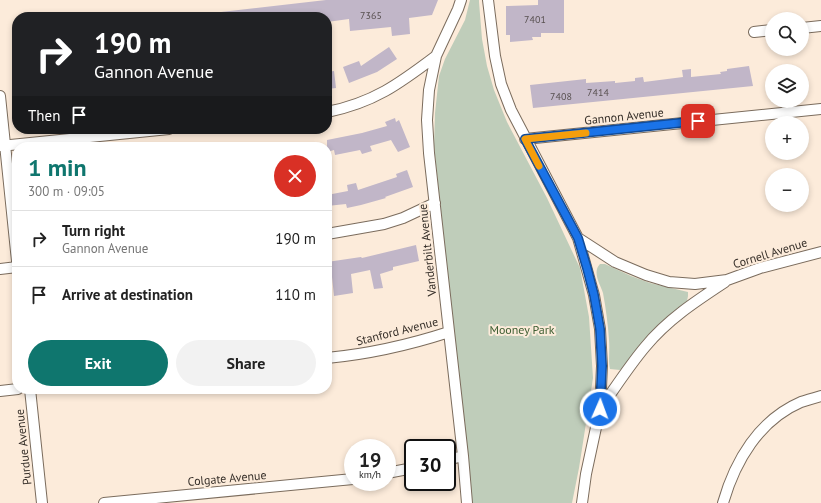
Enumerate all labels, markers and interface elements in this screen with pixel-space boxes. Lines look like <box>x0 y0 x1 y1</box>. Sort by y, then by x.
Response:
house number: 7365 <box>360 9 382 22</box>
map controls <box>765 12 809 212</box>
button: search <box>765 12 809 56</box>
house number: 7401 <box>524 13 546 26</box>
text: 190 m <box>94 24 171 61</box>
icon: right <box>28 28 80 80</box>
text: Gannon Avenue <box>94 60 214 83</box>
button: layers <box>765 64 809 108</box>
house number: 7414 <box>587 86 609 99</box>
house number: 7408 <box>550 90 572 103</box>
icon: arrive <box>68 104 90 126</box>
street label: Gannon Avenue <box>584 104 664 128</box>
pin <box>681 104 715 138</box>
text: Then <box>28 106 60 125</box>
icon: arrive <box>687 110 709 132</box>
button: + <box>765 116 809 160</box>
text: 1 min <box>28 152 87 183</box>
button: close <box>274 155 316 197</box>
button: − <box>765 168 809 212</box>
text: 300 m · 09:05 <box>28 183 105 200</box>
street label: Vanderbilt Avenue <box>415 203 439 298</box>
text: Turn right <box>62 221 125 240</box>
icon: right <box>28 228 50 250</box>
text: 190 m <box>275 229 316 248</box>
street label: Cornell Avenue <box>731 235 809 271</box>
text: Gannon Avenue <box>62 240 148 257</box>
icon: arrive <box>28 284 50 306</box>
text: Arrive at destination <box>62 285 193 304</box>
text: 110 m <box>275 285 316 304</box>
street label: Stanford Avenue <box>354 314 440 348</box>
park label: Mooney Park <box>489 322 555 337</box>
button: Exit <box>28 340 168 386</box>
button: Share <box>176 340 316 386</box>
position arrow <box>579 388 621 430</box>
street label: Purdue Avenue <box>12 408 34 486</box>
speed limit sign: 30 <box>404 439 456 491</box>
text: 19 <box>359 447 381 473</box>
street label: Colgate Avenue <box>187 467 267 489</box>
text: km/h <box>359 468 381 481</box>

